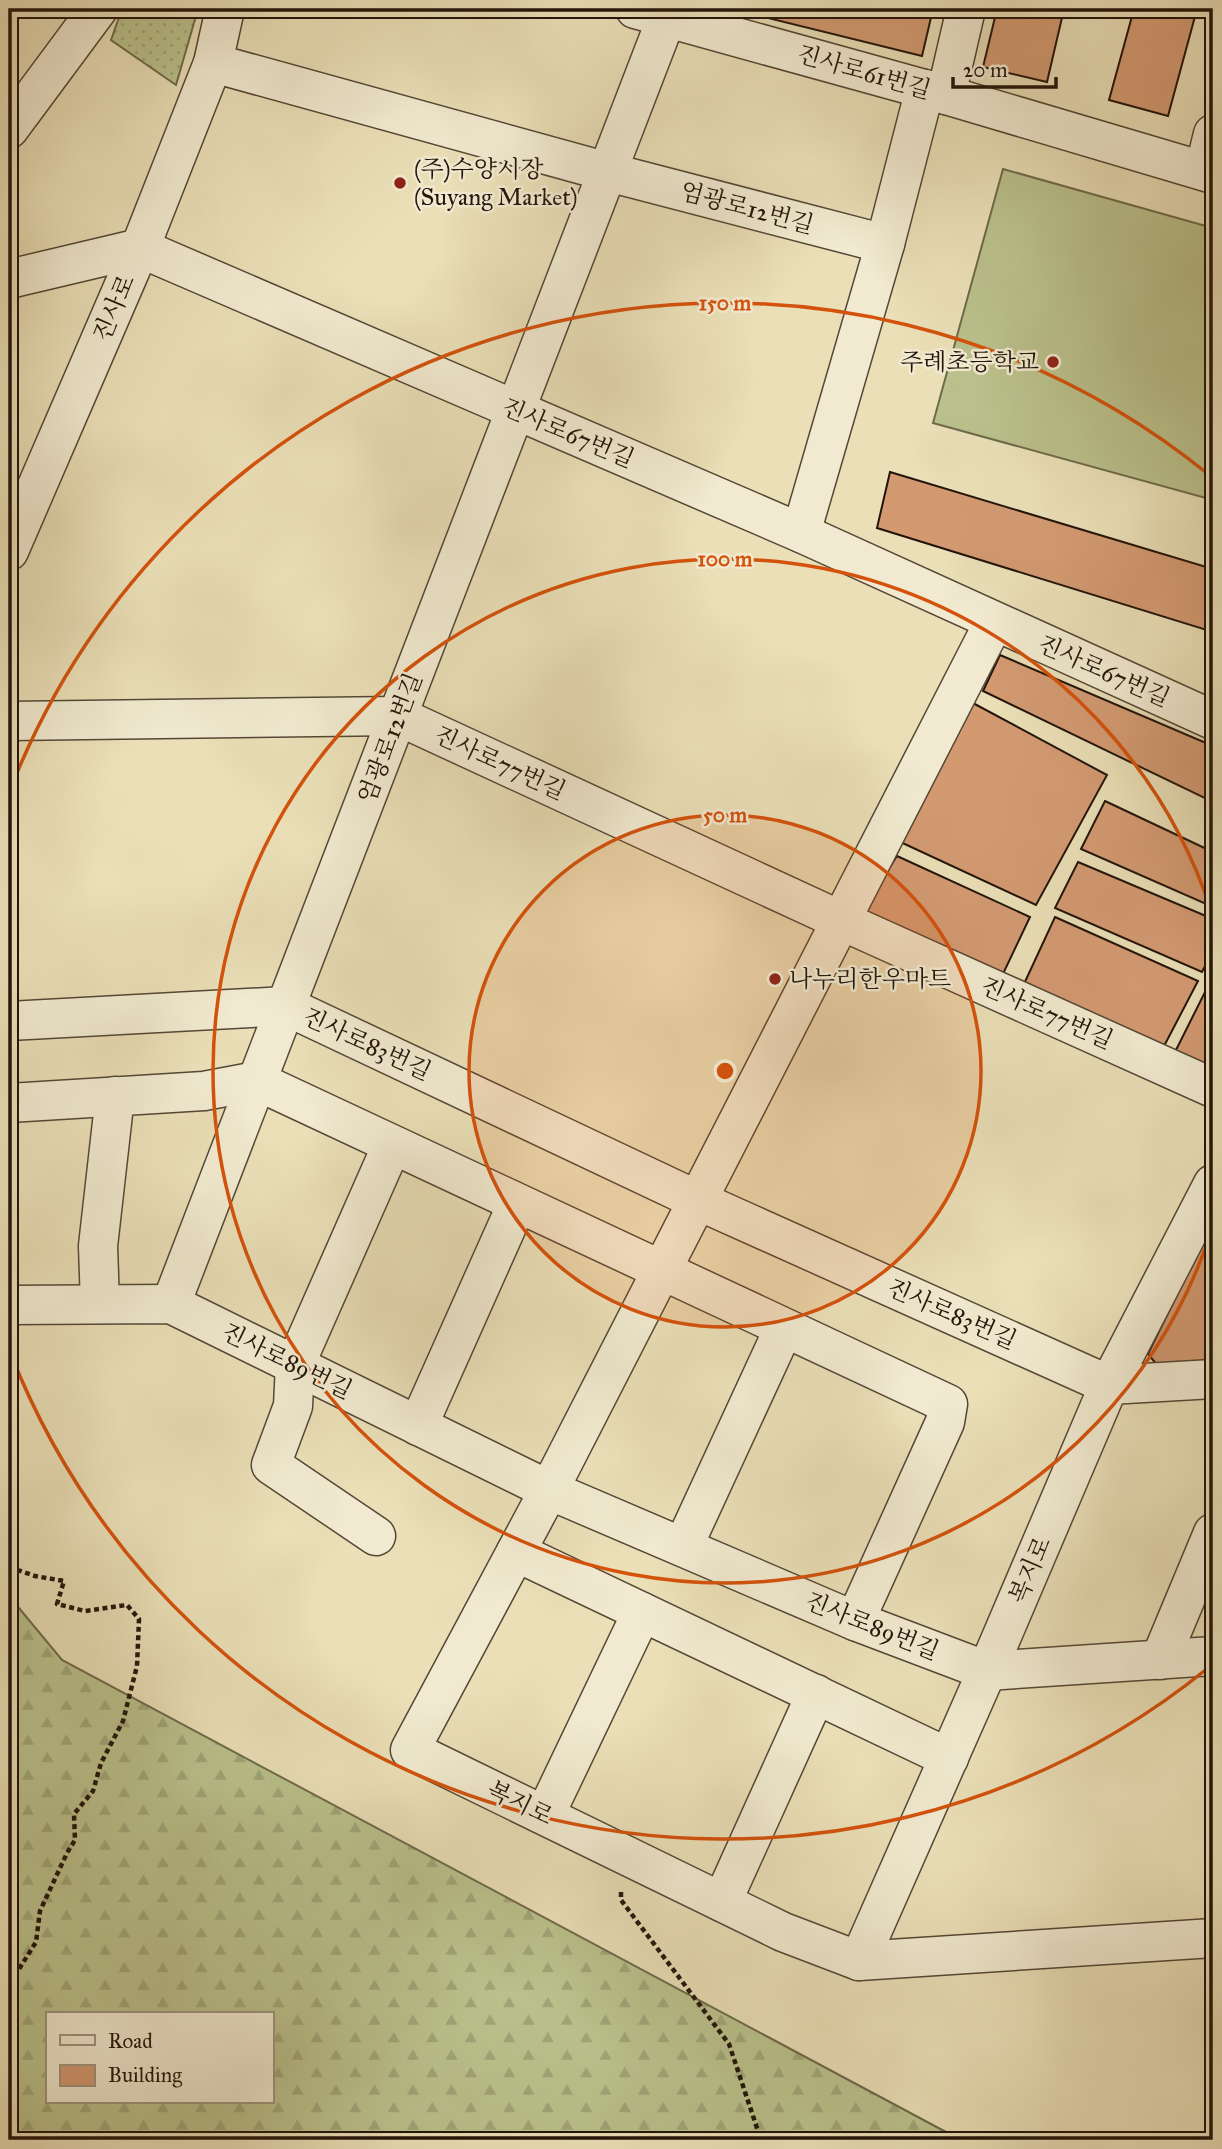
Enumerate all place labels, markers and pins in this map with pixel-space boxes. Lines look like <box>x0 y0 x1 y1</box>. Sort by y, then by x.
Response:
place label: (주)수양시장 (Suyang Market) <box>414 154 578 212</box>
marker: (주)수양시장 (Suyang Market) <box>392 175 408 191</box>
place label: 주례초등학교 <box>900 347 1039 377</box>
marker: 주례초등학교 <box>1045 354 1061 370</box>
place label: 나누리한우마트 <box>789 964 951 994</box>
marker: 나누리한우마트 <box>767 971 783 987</box>
centre of rings <box>713 1059 737 1083</box>

